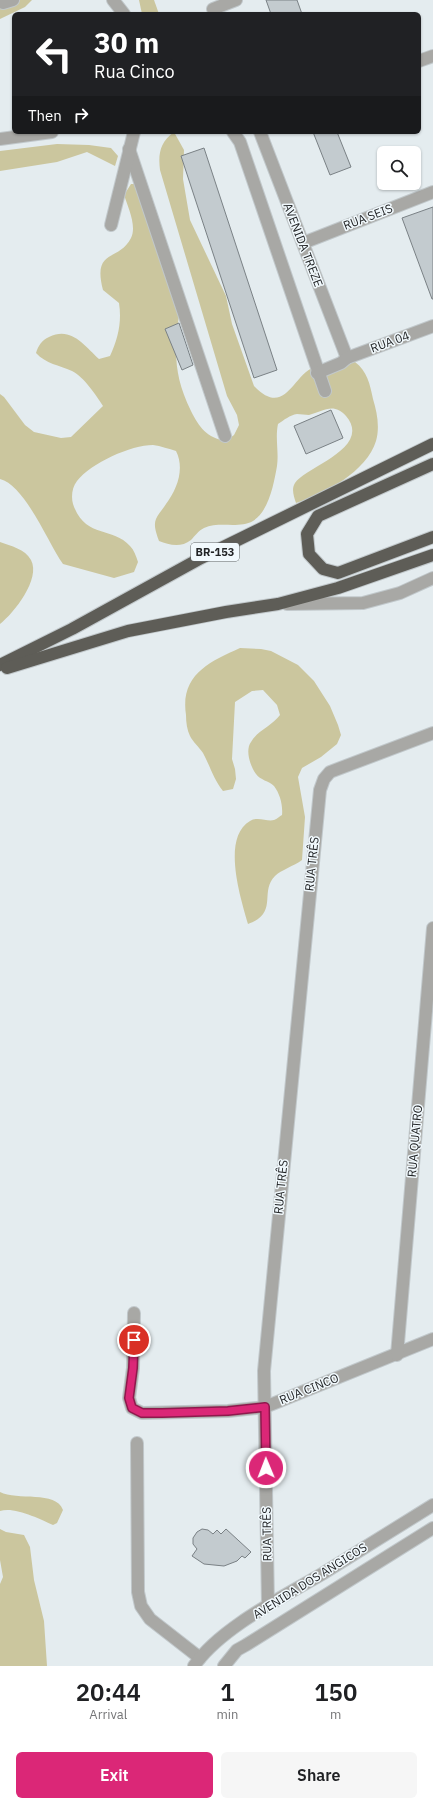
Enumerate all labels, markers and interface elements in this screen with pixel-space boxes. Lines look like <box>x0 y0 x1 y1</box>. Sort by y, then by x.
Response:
text: 30 m <box>94 24 159 61</box>
icon: left <box>28 28 80 80</box>
text: Rua Cinco <box>94 60 175 83</box>
icon: right <box>70 104 92 126</box>
text: Then <box>28 106 62 125</box>
map controls <box>377 146 421 190</box>
button: search <box>377 146 421 190</box>
street label: RUA SEIS <box>341 200 395 233</box>
street label: AVENIDA TREZE <box>281 201 326 289</box>
street label: RUA 04 <box>368 328 411 355</box>
road number: BR-153 <box>191 543 239 561</box>
street label: RUA TRÊS <box>301 836 322 892</box>
street label: RUA QUATRO <box>404 1104 425 1178</box>
street label: RUA TRÊS <box>270 1159 291 1215</box>
pin <box>117 1323 151 1357</box>
icon: arrive <box>123 1329 145 1351</box>
street label: RUA CINCO <box>277 1370 341 1407</box>
position arrow <box>245 1447 287 1489</box>
street label: RUA TRÊS <box>259 1507 274 1561</box>
street label: AVENIDA DOS ANGICOS <box>250 1539 370 1622</box>
text: 20:44 <box>76 1676 141 1708</box>
text: 1 <box>220 1676 235 1708</box>
text: 150 <box>314 1676 357 1708</box>
text: Arrival <box>89 1706 127 1723</box>
text: min <box>217 1706 239 1723</box>
text: m <box>330 1706 341 1723</box>
button: Exit <box>16 1752 213 1798</box>
button: Share <box>221 1752 417 1798</box>

